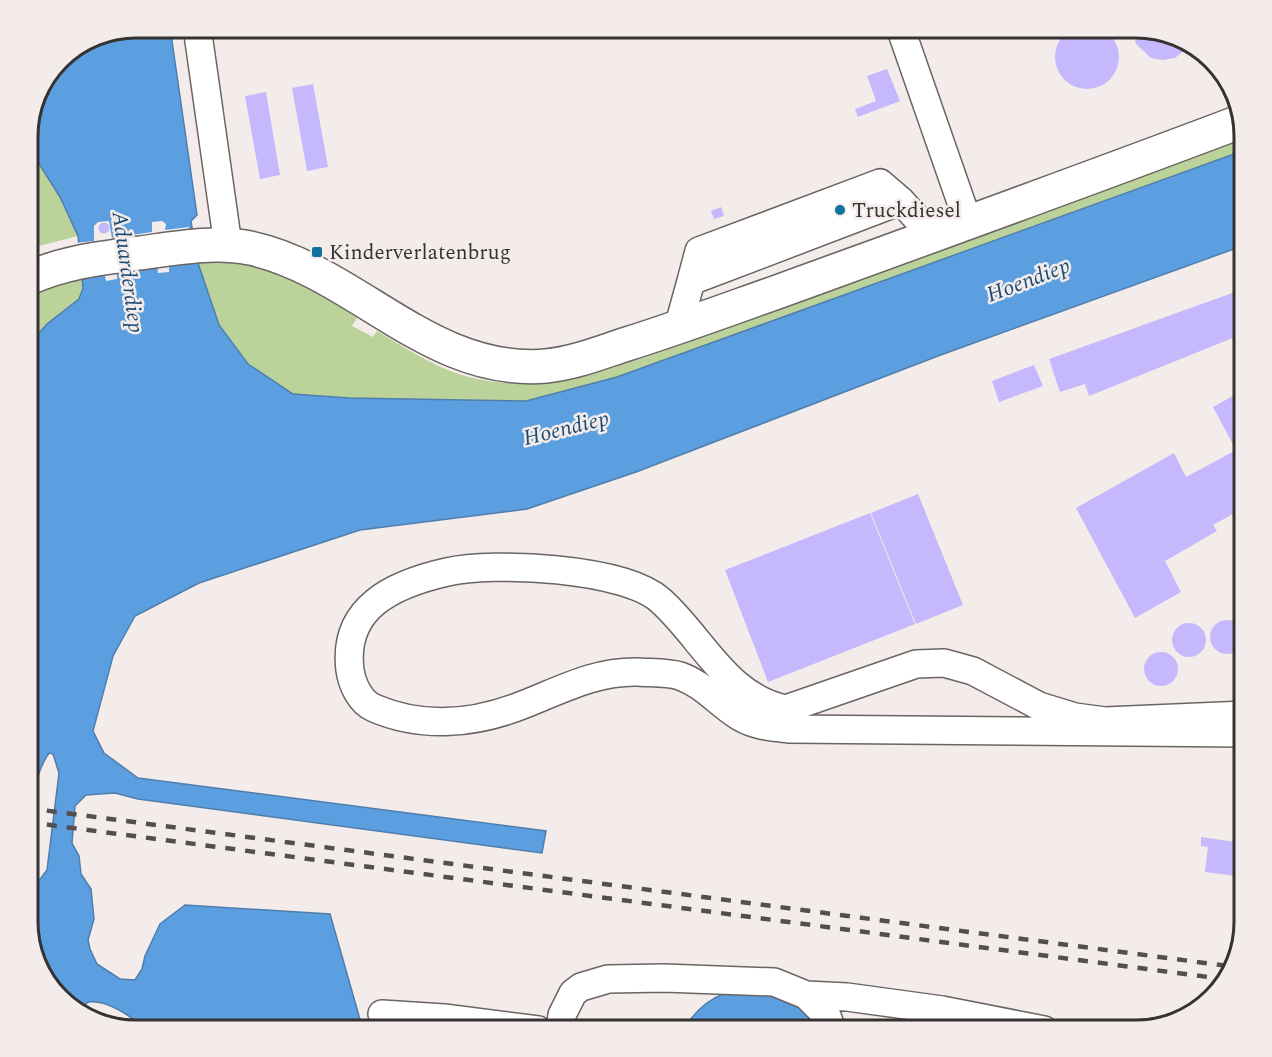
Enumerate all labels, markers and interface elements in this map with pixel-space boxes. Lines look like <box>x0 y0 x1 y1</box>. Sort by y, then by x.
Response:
place label: Truckdiesel <box>852 195 961 227</box>
marker: Truckdiesel <box>833 203 847 217</box>
water label: Aduarderdiep <box>103 208 152 335</box>
place label: Kinderverlatenbrug <box>329 237 511 269</box>
marker: Kinderverlatenbrug <box>310 245 324 259</box>
water label: Hoendiep <box>982 249 1075 311</box>
water label: Hoendiep <box>520 402 613 455</box>

